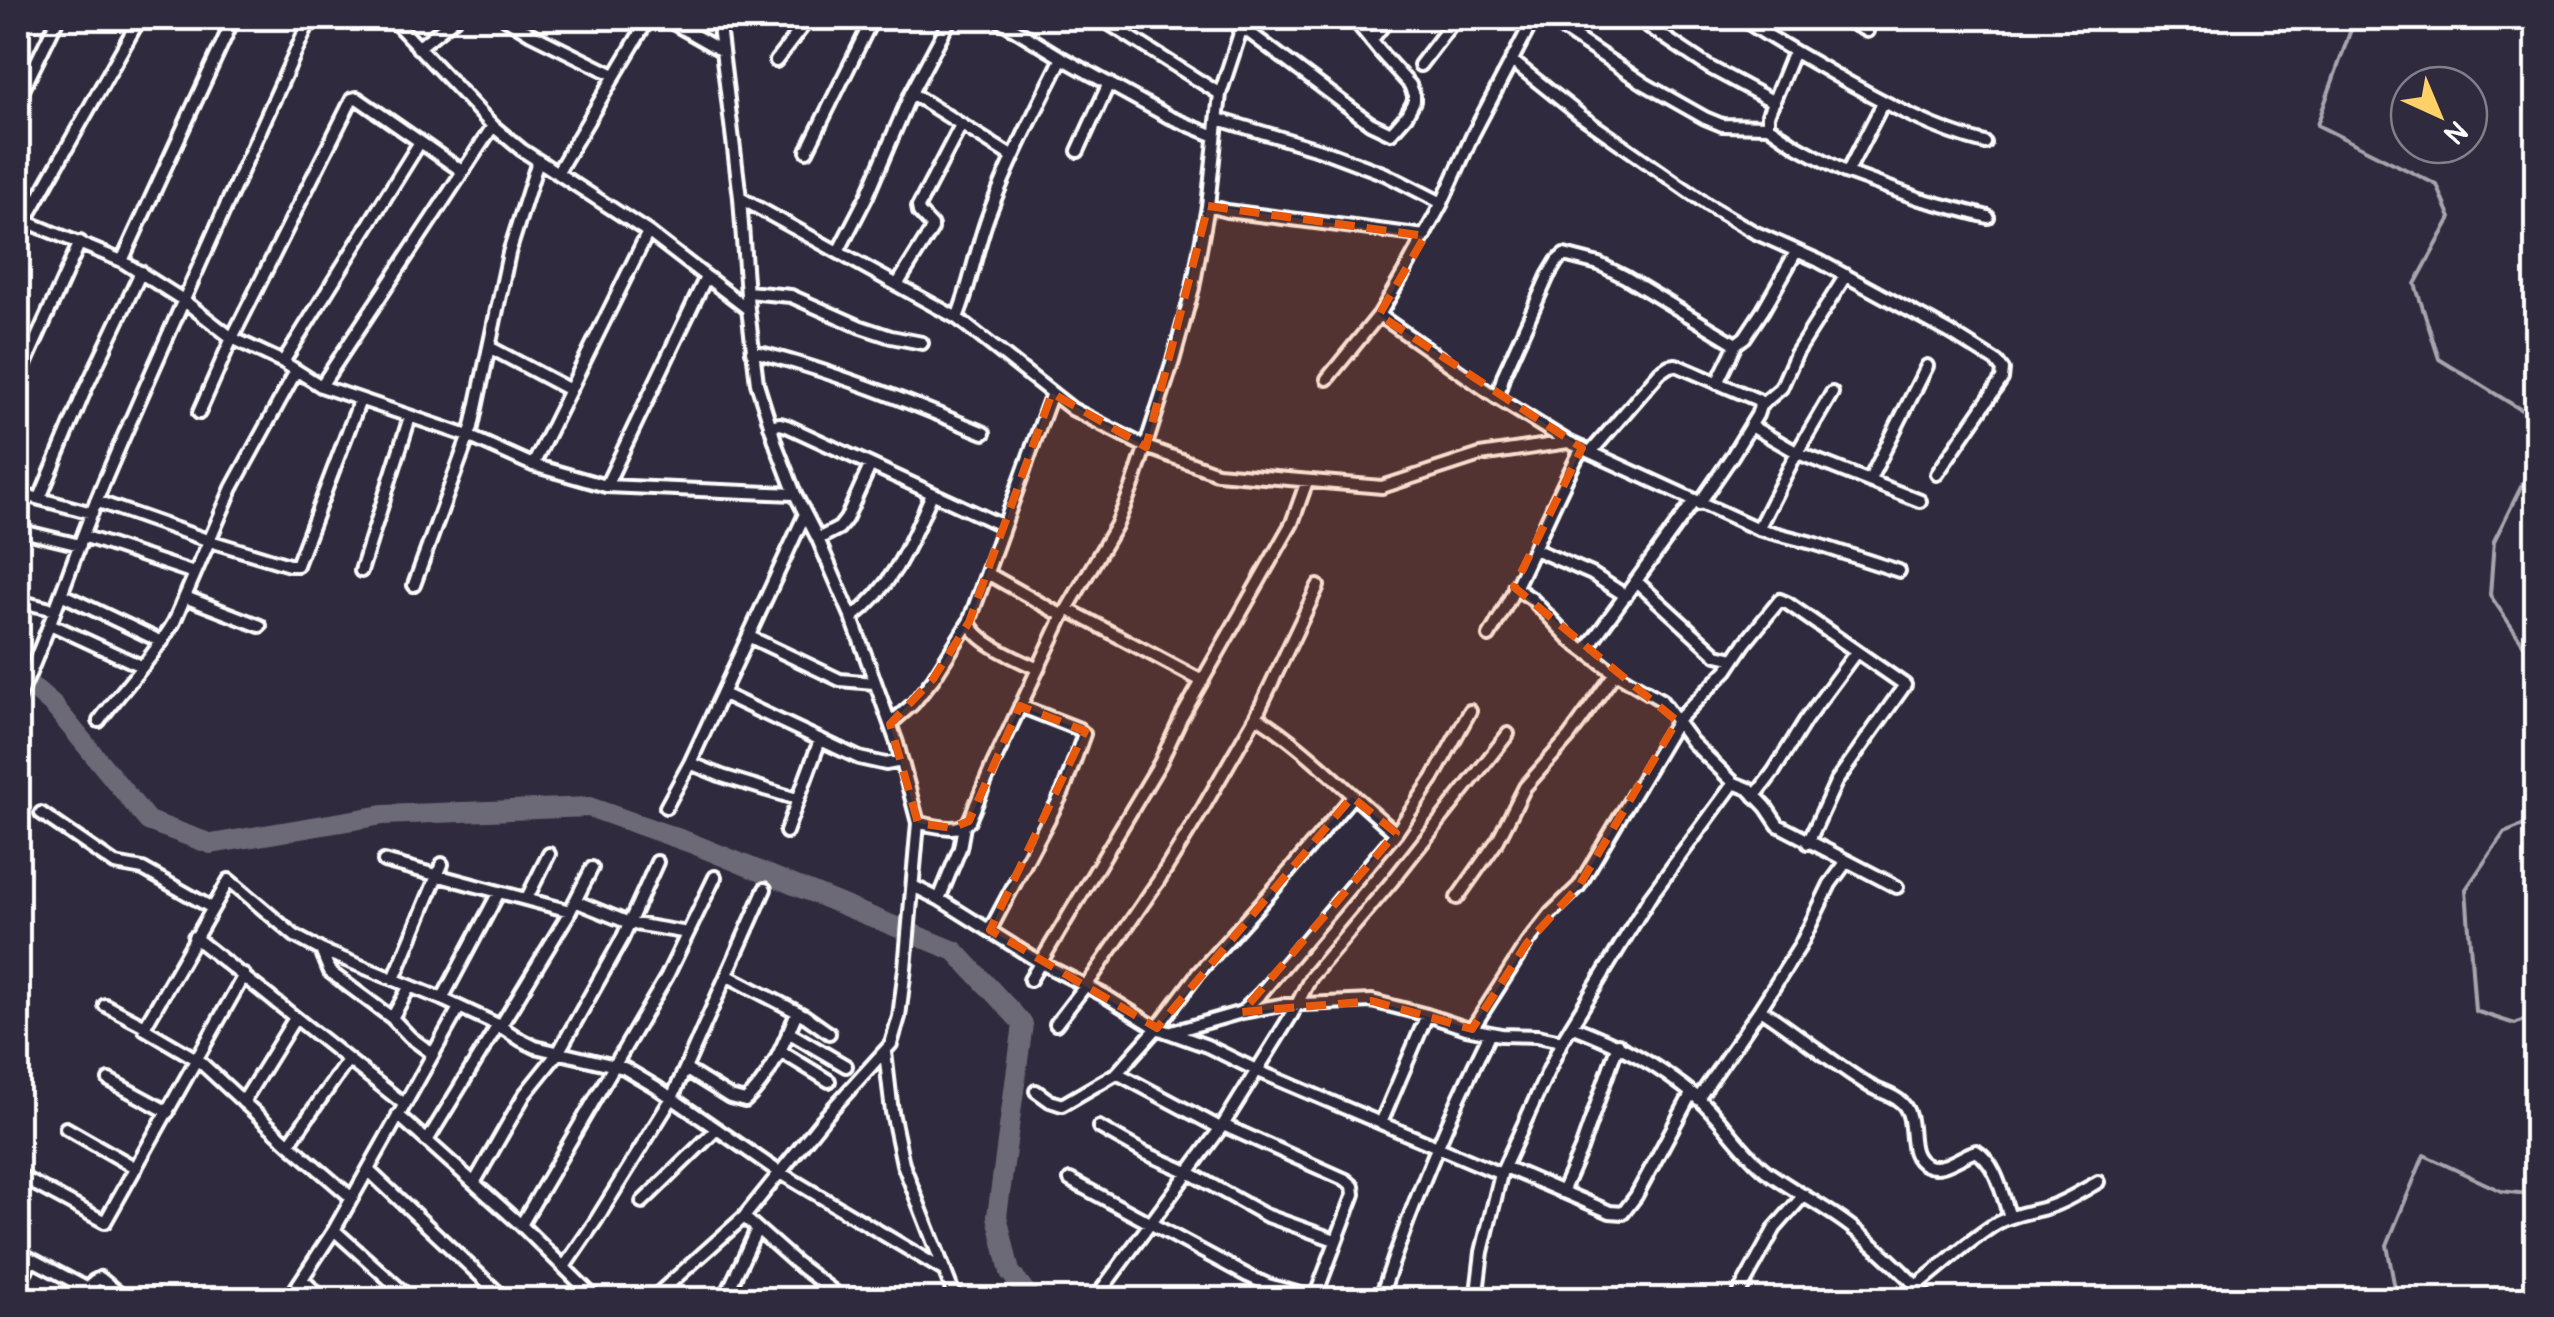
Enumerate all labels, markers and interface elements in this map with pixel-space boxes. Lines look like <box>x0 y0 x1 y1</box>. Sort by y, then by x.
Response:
north arrow <box>2389 65 2489 165</box>
text: N <box>2436 113 2474 151</box>

